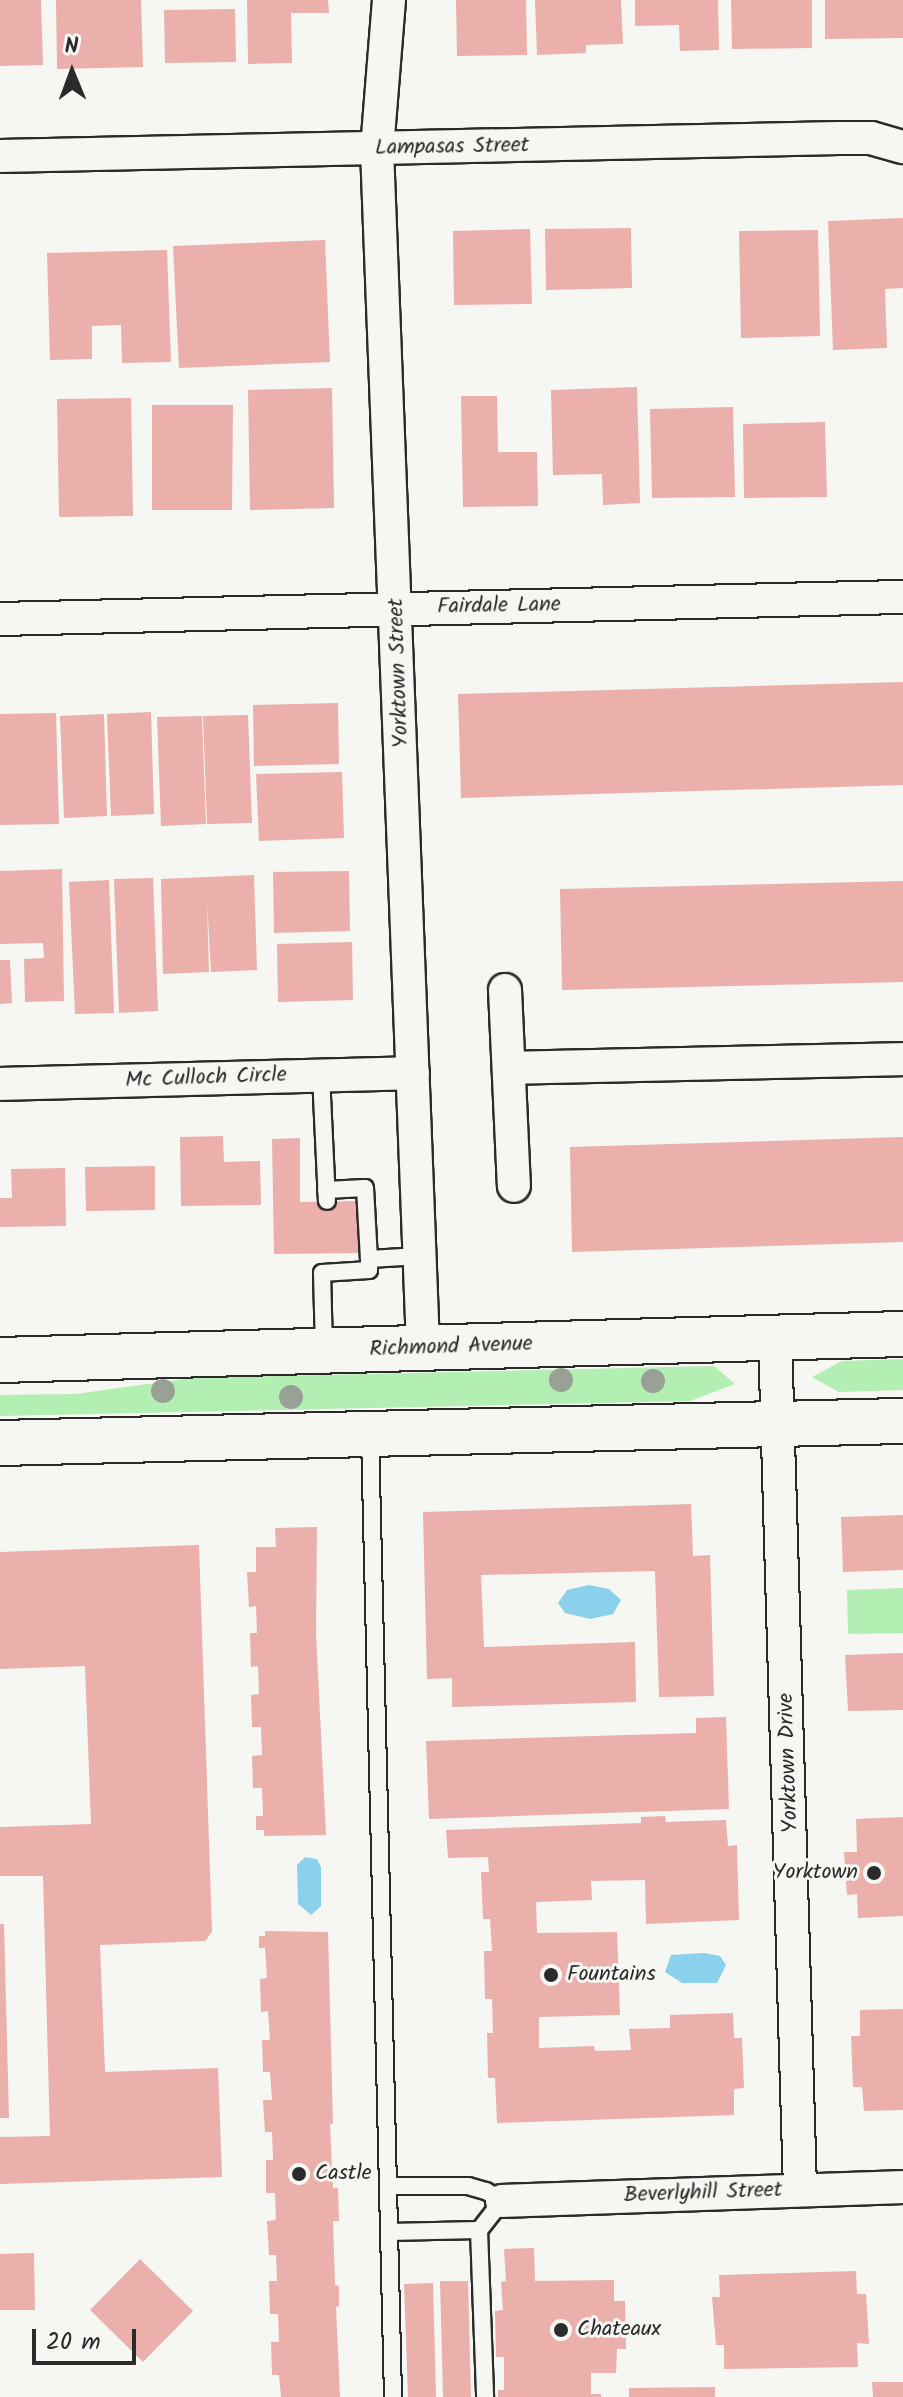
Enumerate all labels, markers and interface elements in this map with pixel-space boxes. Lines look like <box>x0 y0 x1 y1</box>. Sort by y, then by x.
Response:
text: N <box>64 30 79 65</box>
north arrow <box>32 32 112 112</box>
street label: Lampasas Street <box>375 132 529 162</box>
street label: Fairdale Lane <box>437 592 561 620</box>
street label: Yorktown Street <box>383 598 415 748</box>
street label: Mc Culloch Circle <box>125 1062 287 1094</box>
street label: Richmond Avenue <box>369 1331 533 1363</box>
street label: Yorktown Drive <box>773 1693 805 1833</box>
place label: Yorktown <box>773 1860 858 1886</box>
marker: Yorktown <box>865 1864 883 1882</box>
place label: Fountains <box>567 1962 656 1988</box>
marker: Fountains <box>542 1966 560 1984</box>
place label: Castle <box>315 2161 372 2187</box>
marker: Castle <box>290 2165 308 2183</box>
street label: Beverlyhill Street <box>623 2177 783 2209</box>
scale bar <box>36 2313 140 2363</box>
place label: Chateaux <box>577 2317 661 2343</box>
marker: Chateaux <box>552 2321 570 2339</box>
text: 20 m <box>46 2323 101 2362</box>

